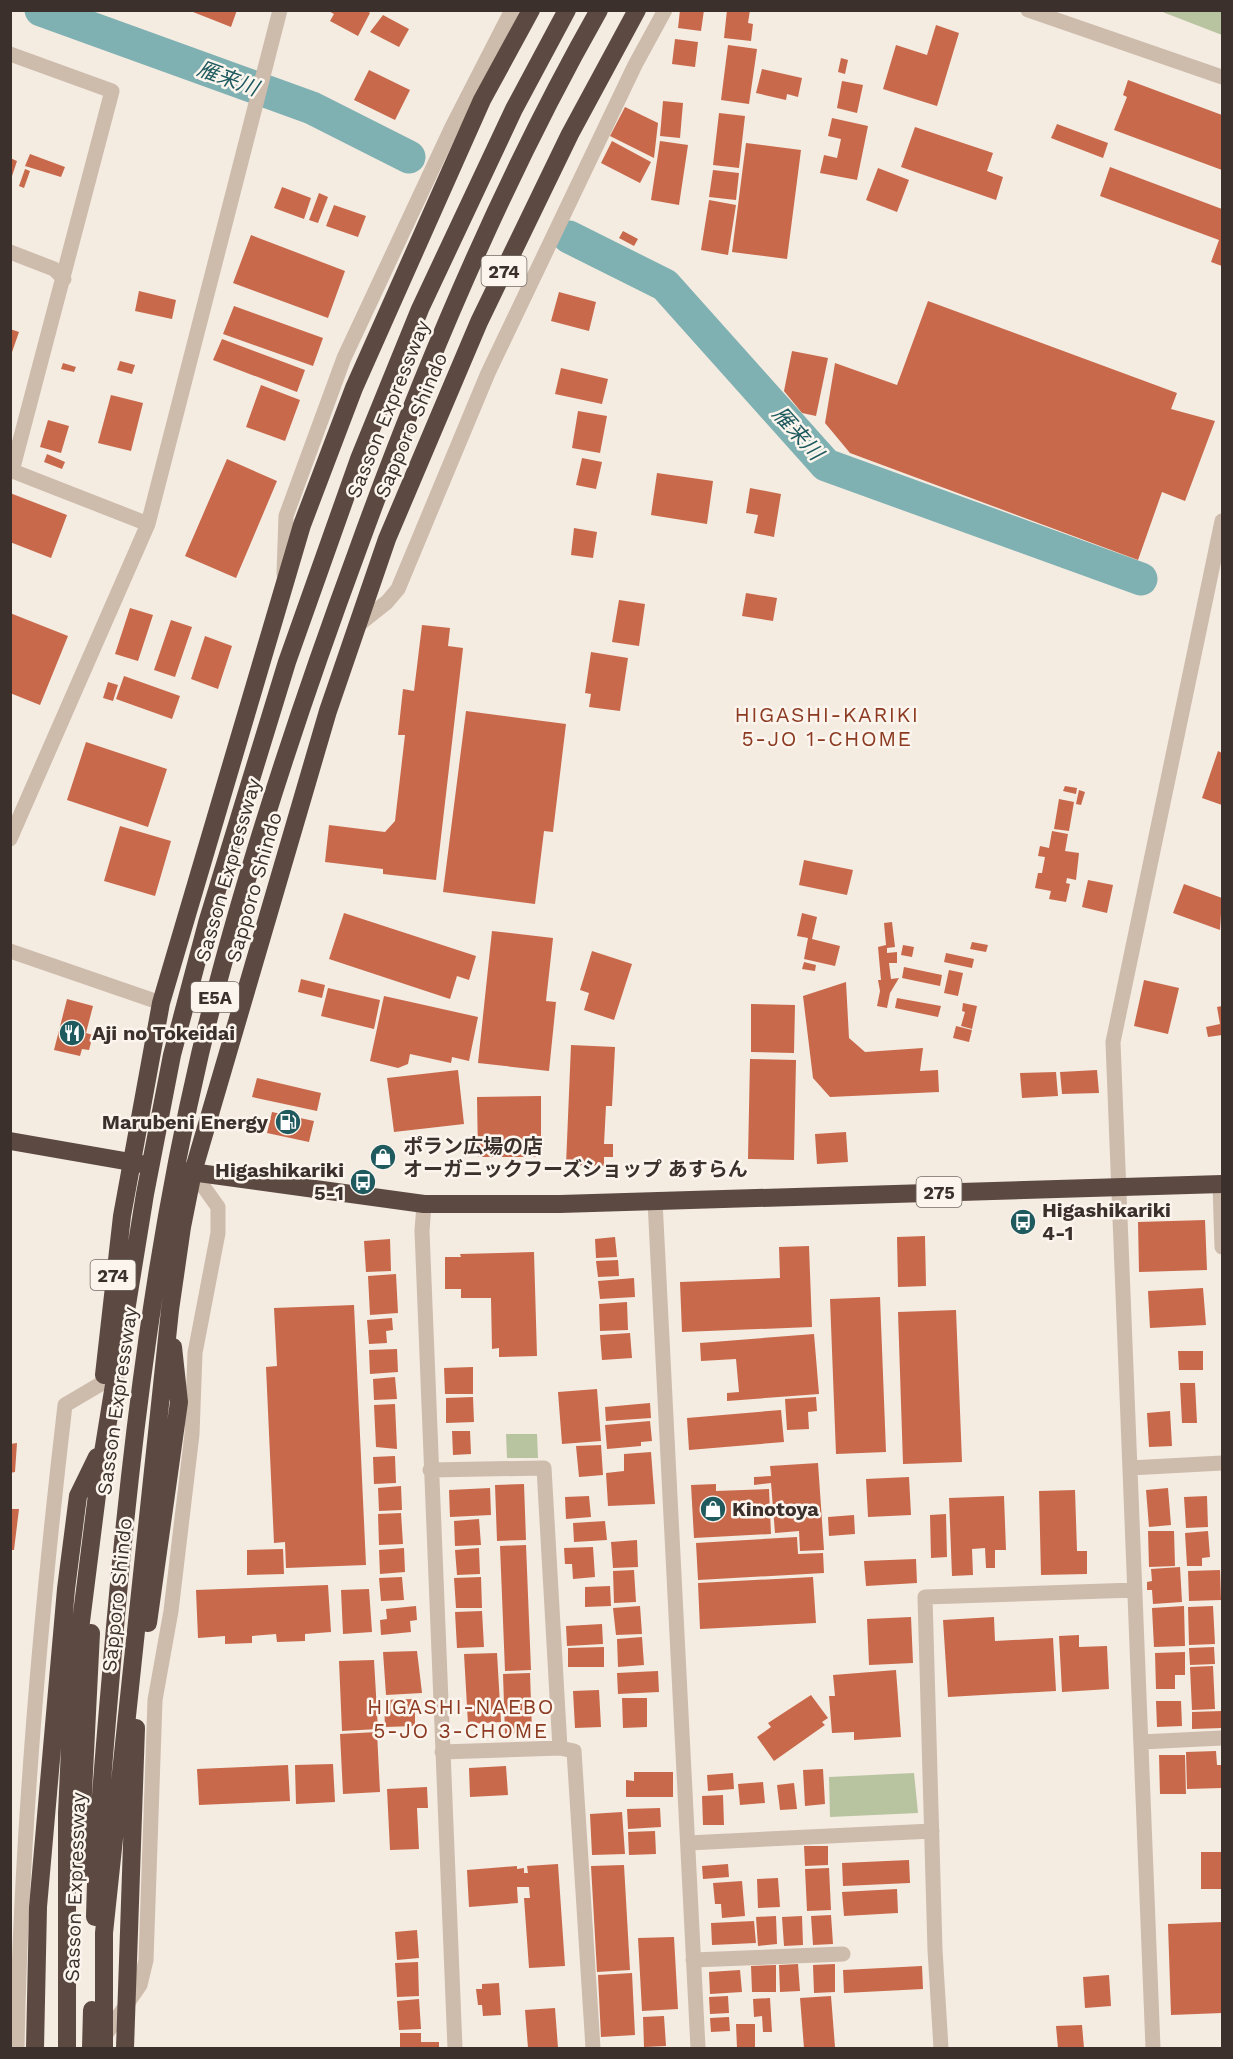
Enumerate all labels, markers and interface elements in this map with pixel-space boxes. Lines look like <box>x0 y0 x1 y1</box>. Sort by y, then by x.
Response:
water label: 雁来川 <box>194 55 264 101</box>
road number: 274 <box>482 256 526 286</box>
street label: Sasson Expressway <box>341 316 435 501</box>
street label: Sapporo Shindo <box>370 349 452 501</box>
water label: 雁来川 <box>768 401 830 466</box>
district label: HIGASHI-KARIKI 5-JO 1-CHOME <box>734 702 920 751</box>
street label: Sasson Expressway <box>190 775 266 964</box>
street label: Sapporo Shindo <box>221 809 287 965</box>
road number: E5A <box>191 982 239 1012</box>
restaurant icon: Aji no Tokeidai <box>57 1018 87 1048</box>
place label: Aji no Tokeidai <box>92 1021 235 1045</box>
fuel station icon: Marubeni Energy <box>273 1107 303 1137</box>
place label: Marubeni Energy <box>102 1110 269 1134</box>
place label: ポラン広場の店 オーガニックフーズショップ あすらん <box>403 1134 748 1181</box>
shop icon: ポラン広場の店 オーガニックフーズショップ あすらん <box>368 1142 398 1172</box>
place label: Higashikariki 5-1 <box>215 1158 344 1205</box>
bus stop icon: Higashikariki 5-1 <box>348 1167 378 1197</box>
road number: 275 <box>916 1177 962 1207</box>
place label: Higashikariki 4-1 <box>1042 1198 1171 1245</box>
bus stop icon: Higashikariki 4-1 <box>1008 1207 1038 1237</box>
road number: 274 <box>90 1260 136 1290</box>
street label: Sasson Expressway <box>92 1305 142 1497</box>
shop icon: Kinotoya <box>698 1494 728 1524</box>
place label: Kinotoya <box>732 1497 819 1521</box>
street label: Sapporo Shindo <box>97 1517 137 1673</box>
district label: HIGASHI-NAEBO 5-JO 3-CHOME <box>367 1694 555 1743</box>
street label: Sasson Expressway <box>60 1791 90 1982</box>

